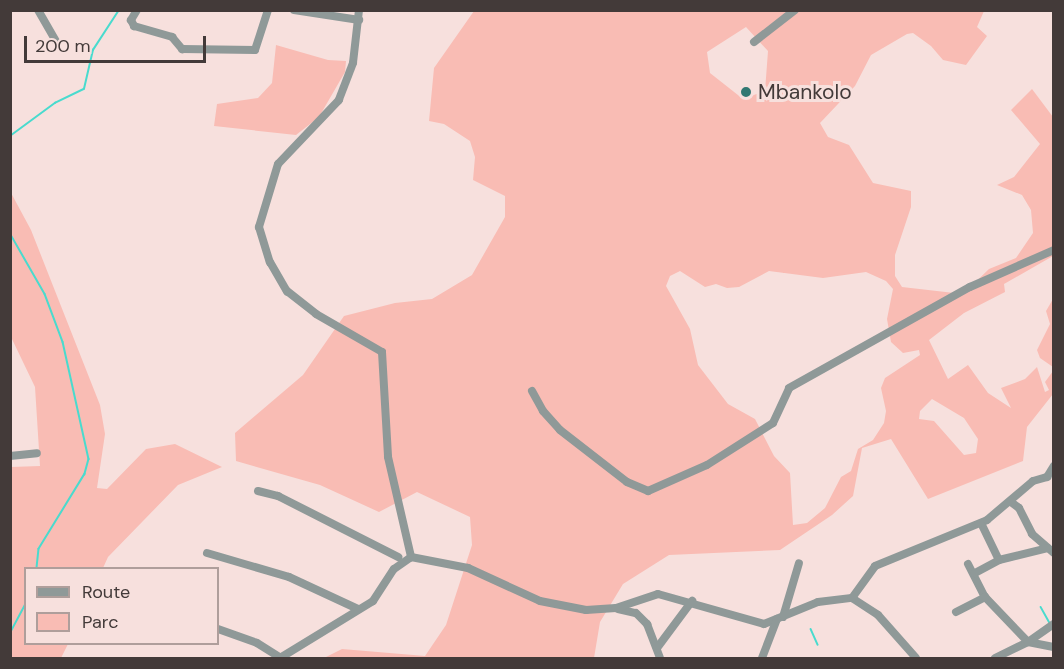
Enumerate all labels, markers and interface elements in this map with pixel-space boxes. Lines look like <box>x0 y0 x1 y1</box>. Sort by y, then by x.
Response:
scale bar <box>27 24 208 62</box>
text: 200 m <box>35 34 91 58</box>
place label: Mbankolo <box>758 79 852 105</box>
marker: Mbankolo <box>739 85 753 99</box>
legend <box>24 567 219 645</box>
text: Route <box>82 580 130 604</box>
text: Parc <box>82 610 118 634</box>

